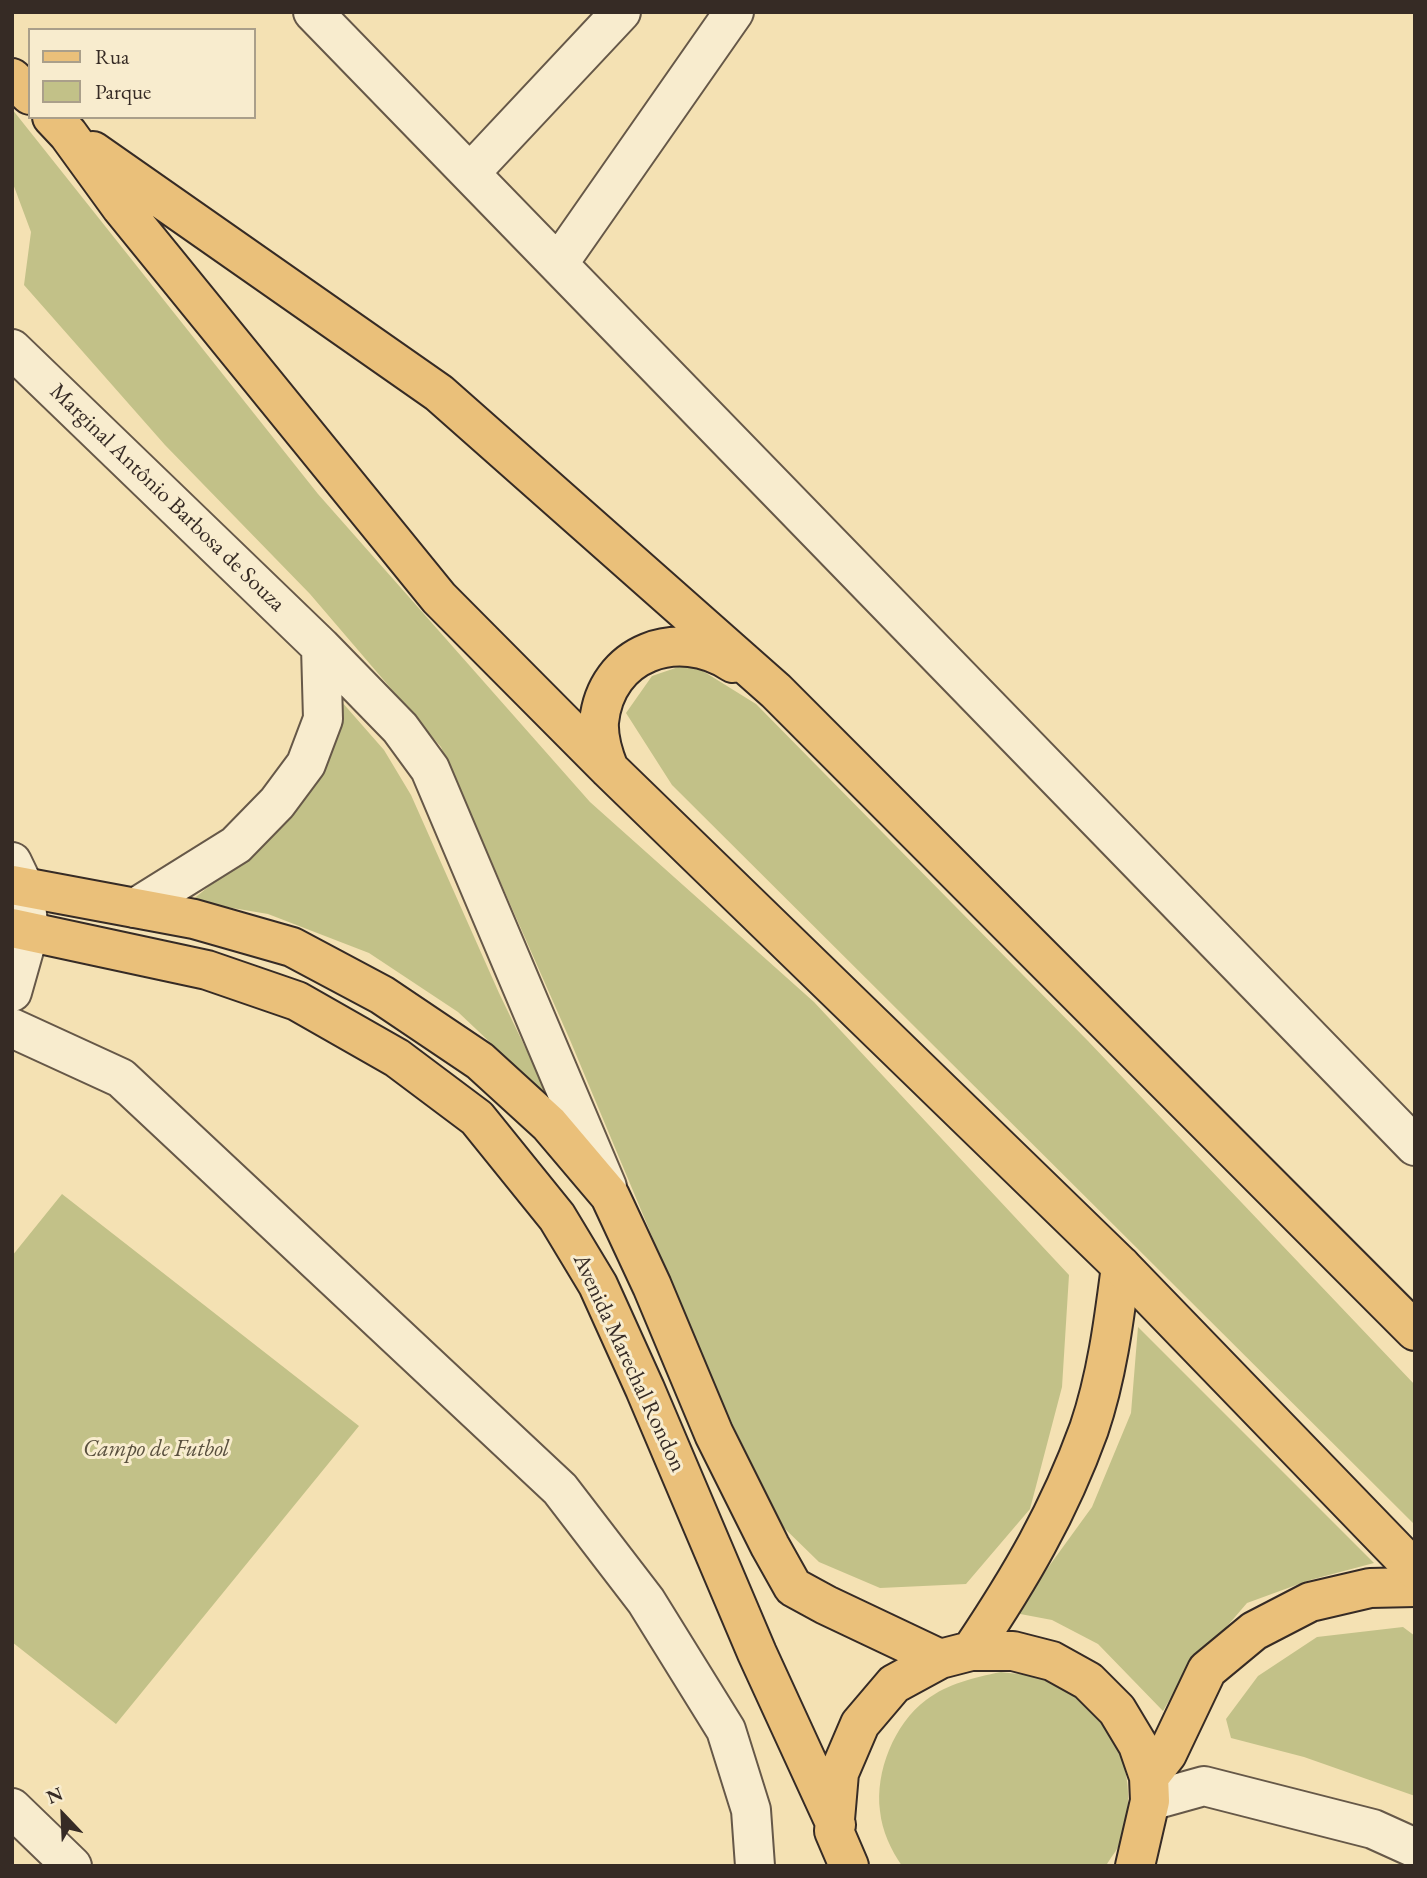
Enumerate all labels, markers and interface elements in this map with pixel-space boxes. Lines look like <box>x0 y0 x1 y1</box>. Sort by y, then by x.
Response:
legend <box>28 28 256 119</box>
text: Rua <box>95 43 129 70</box>
text: Parque <box>95 78 151 105</box>
street label: Marginal Antônio Barbosa de Souza <box>44 378 290 618</box>
street label: Avenida Marechal Rondon <box>566 1250 692 1476</box>
park label: Campo de Futbol <box>83 1436 229 1464</box>
north arrow <box>28 1780 98 1850</box>
text: N <box>43 1781 67 1810</box>

